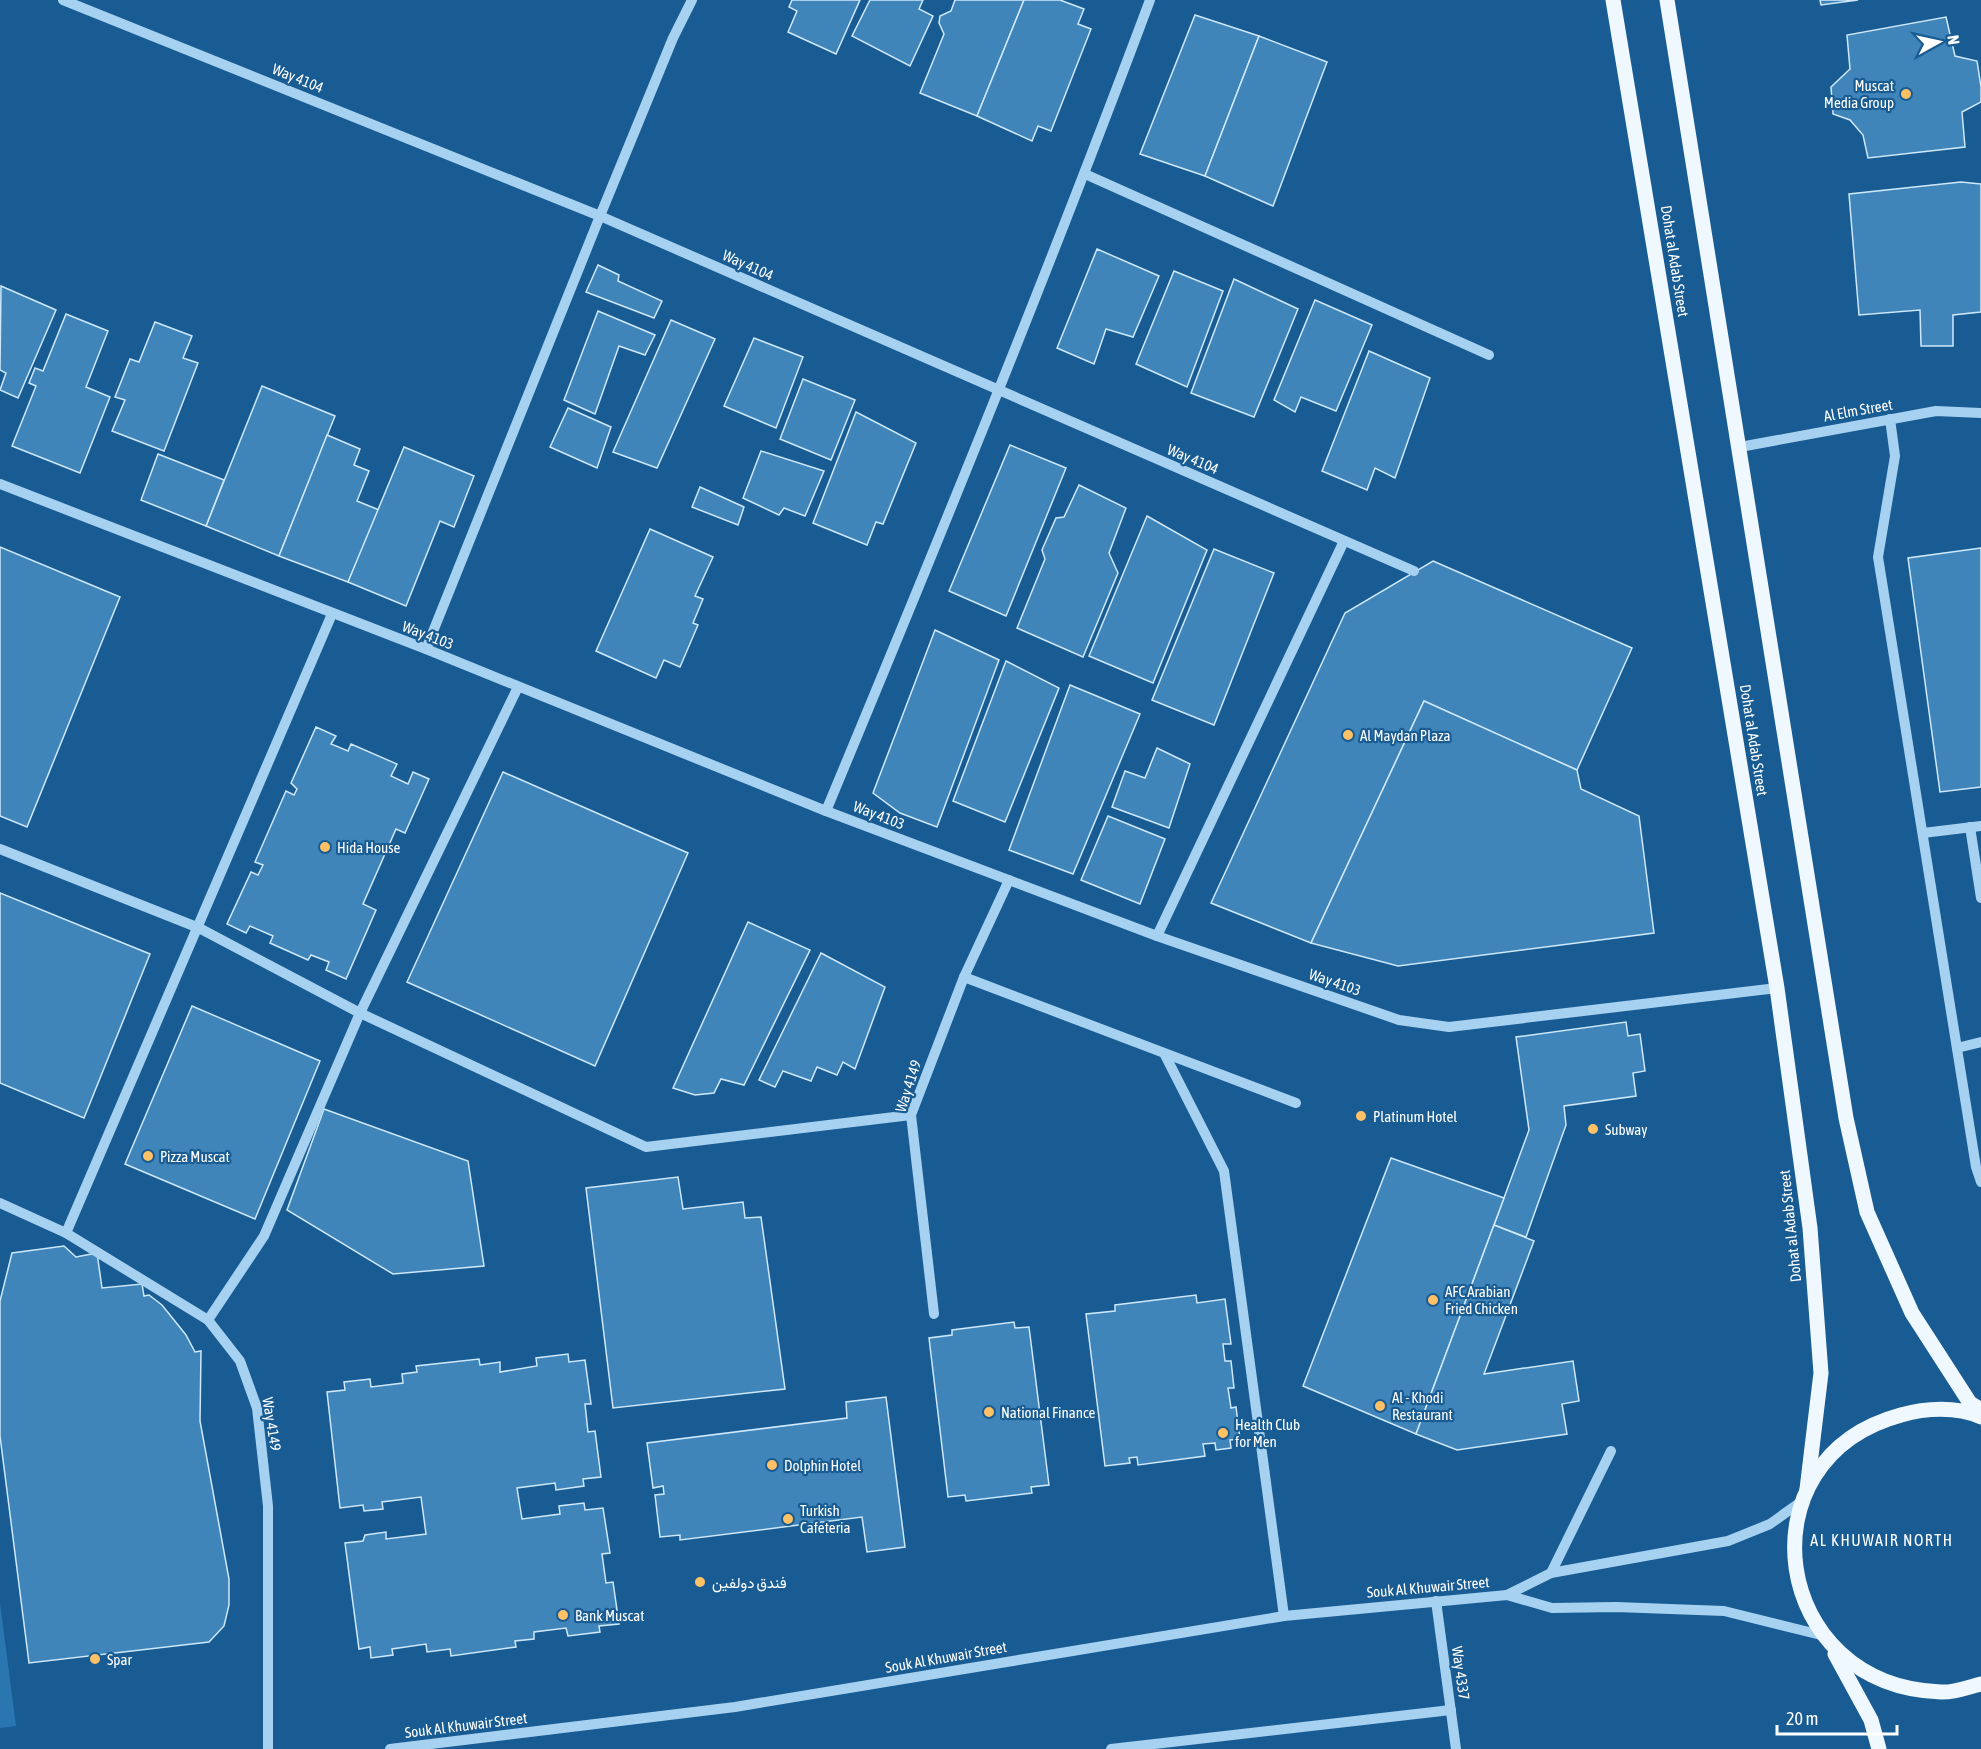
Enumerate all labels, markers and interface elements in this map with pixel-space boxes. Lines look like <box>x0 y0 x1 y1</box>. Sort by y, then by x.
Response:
north arrow <box>1909 12 1969 72</box>
text: N <box>1944 34 1963 46</box>
street label: Way 4104 <box>270 60 326 96</box>
place label: Muscat Media Group <box>1824 77 1894 111</box>
marker: Muscat Media Group <box>1899 87 1913 101</box>
street label: Dohat al Adab Street <box>1658 204 1692 318</box>
street label: Way 4104 <box>720 246 776 284</box>
street label: Al Elm Street <box>1822 396 1894 424</box>
street label: Way 4104 <box>1165 441 1221 477</box>
street label: Way 4103 <box>400 617 456 653</box>
street label: Dohat al Adab Street <box>1737 683 1771 797</box>
place label: Al Maydan Plaza <box>1360 727 1451 744</box>
marker: Al Maydan Plaza <box>1341 728 1355 742</box>
street label: Way 4103 <box>851 797 907 833</box>
place label: Hida House <box>337 839 401 856</box>
marker: Hida House <box>318 840 332 854</box>
street label: Way 4103 <box>1307 965 1363 999</box>
street label: Way 4149 <box>892 1058 924 1114</box>
place label: Platinum Hotel <box>1373 1108 1457 1125</box>
marker: Platinum Hotel <box>1354 1109 1368 1123</box>
place label: Subway <box>1605 1121 1647 1138</box>
marker: Subway <box>1586 1122 1600 1136</box>
place label: Pizza Muscat <box>160 1148 230 1165</box>
marker: Pizza Muscat <box>141 1149 155 1163</box>
street label: Dohat al Adab Street <box>1776 1169 1804 1283</box>
place label: AFC Arabian Fried Chicken <box>1445 1283 1518 1317</box>
marker: AFC Arabian Fried Chicken <box>1426 1293 1440 1307</box>
place label: Al - Khodi Restaurant <box>1392 1389 1453 1423</box>
street label: Way 4149 <box>259 1396 285 1452</box>
marker: Al - Khodi Restaurant <box>1373 1399 1387 1413</box>
place label: National Finance <box>1001 1404 1095 1421</box>
marker: National Finance <box>982 1405 996 1419</box>
place label: Health Club for Men <box>1235 1416 1300 1450</box>
marker: Health Club for Men <box>1216 1426 1230 1440</box>
place label: Dolphin Hotel <box>784 1457 861 1474</box>
marker: Dolphin Hotel <box>765 1458 779 1472</box>
place label: Turkish Cafeteria <box>800 1502 851 1536</box>
marker: Turkish Cafeteria <box>781 1512 795 1526</box>
district label: AL KHUWAIR NORTH <box>1810 1531 1954 1549</box>
street label: Souk Al Khuwair Street <box>1366 1573 1490 1601</box>
place label: فندق دولفين <box>712 1574 787 1593</box>
marker: فندق دولفين <box>693 1575 707 1589</box>
place label: Bank Muscat <box>575 1607 644 1624</box>
marker: Bank Muscat <box>556 1608 570 1622</box>
street label: Souk Al Khuwair Street <box>884 1638 1008 1676</box>
street label: Way 4337 <box>1449 1645 1473 1701</box>
place label: Spar <box>107 1651 132 1668</box>
marker: Spar <box>88 1652 102 1666</box>
scale bar <box>1777 1698 1897 1736</box>
text: 20 m <box>1786 1708 1818 1729</box>
street label: Souk Al Khuwair Street <box>404 1709 528 1741</box>

